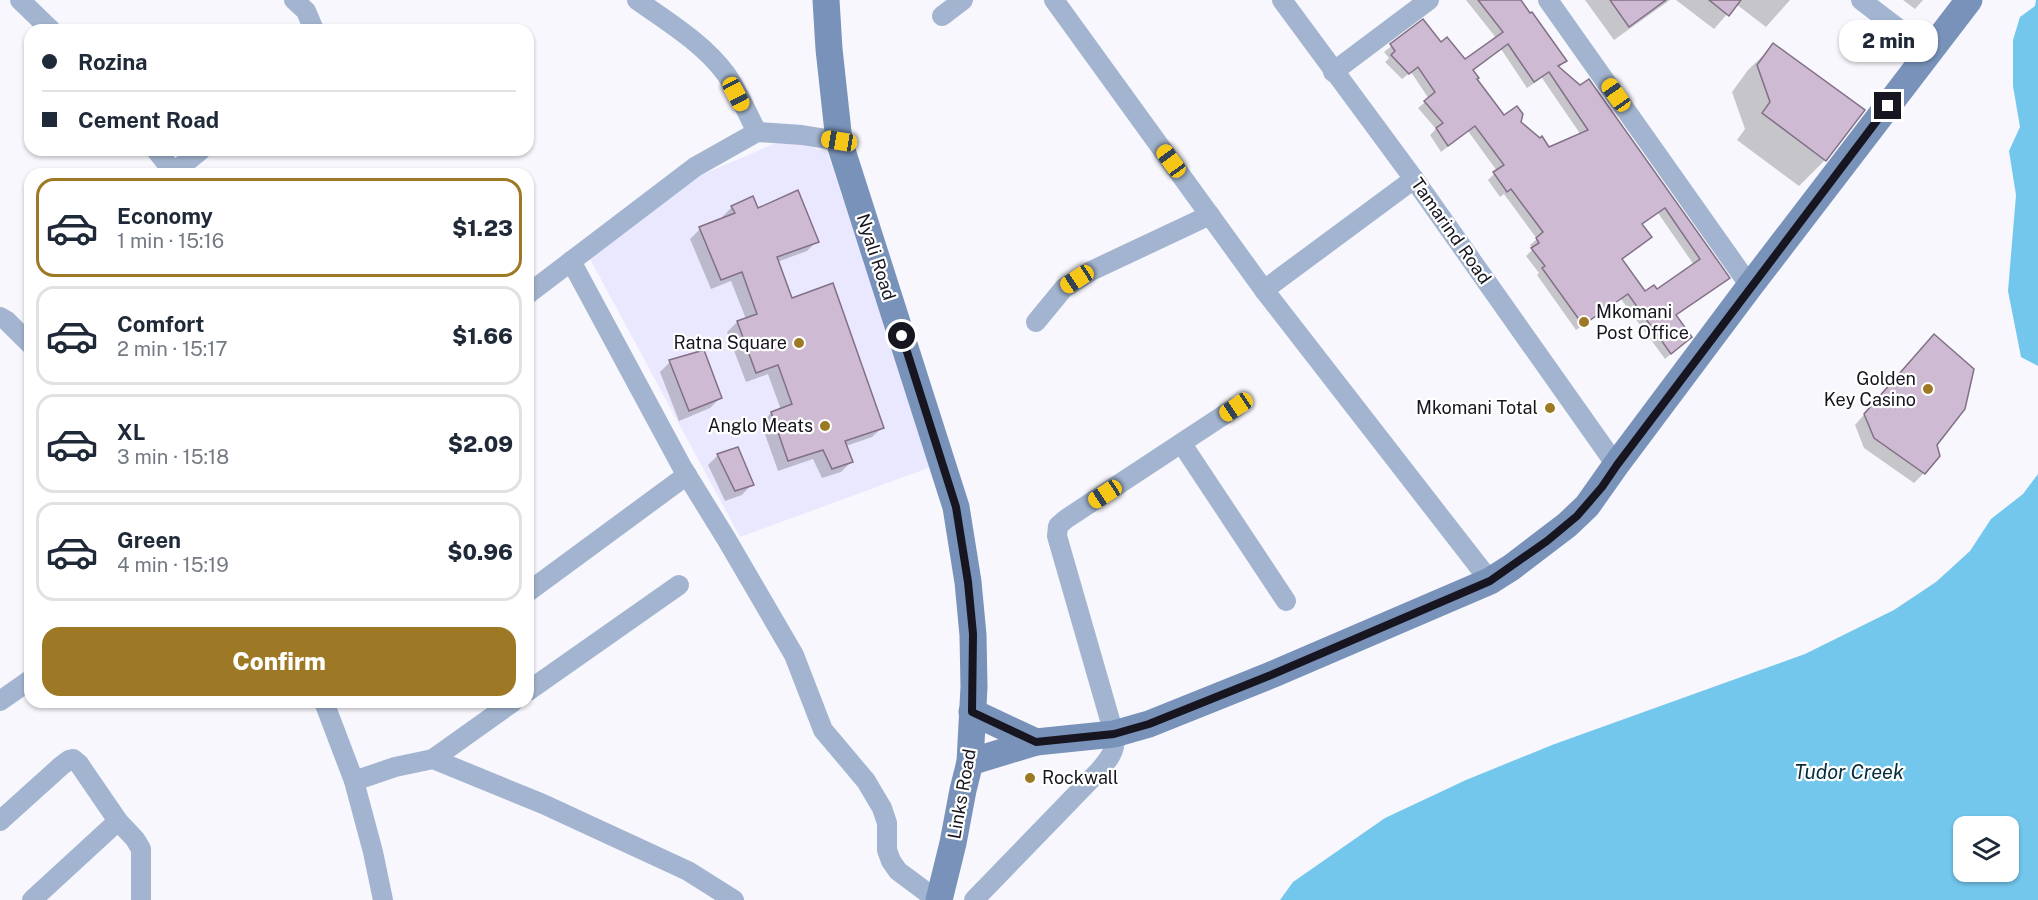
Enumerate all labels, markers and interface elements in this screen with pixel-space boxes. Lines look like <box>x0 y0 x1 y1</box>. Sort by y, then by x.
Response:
callout: 2 min <box>1838 19 1938 61</box>
text: 2 min <box>1862 29 1915 53</box>
text: Rozina <box>78 49 148 75</box>
car <box>720 74 752 114</box>
car <box>1598 75 1634 115</box>
route end <box>1874 92 1901 119</box>
text: Cement Road <box>78 107 219 133</box>
car <box>820 129 858 153</box>
car <box>1153 141 1189 181</box>
street label: Tamarind Road <box>1407 174 1496 288</box>
icon: car <box>45 201 99 255</box>
text: Economy <box>117 203 213 229</box>
street label: Nyali Road <box>853 211 900 303</box>
text: $1.23 <box>452 215 513 241</box>
text: 1 min · 15:16 <box>117 229 224 253</box>
car <box>1057 262 1097 296</box>
place label: Mkomani Post Office <box>1596 301 1689 343</box>
icon: car <box>45 309 99 363</box>
text: Comfort <box>117 311 204 337</box>
marker: Mkomani Post Office <box>1577 315 1591 329</box>
route start <box>888 322 915 349</box>
text: $1.66 <box>452 323 513 349</box>
place label: Ratna Square <box>673 332 787 353</box>
marker: Ratna Square <box>792 336 806 350</box>
text: 2 min · 15:17 <box>117 337 228 361</box>
place label: Golden Key Casino <box>1824 368 1916 410</box>
marker: Golden Key Casino <box>1921 382 1935 396</box>
car <box>1216 389 1256 425</box>
place label: Mkomani Total <box>1416 397 1538 418</box>
marker: Mkomani Total <box>1543 401 1557 415</box>
place label: Anglo Meats <box>708 415 813 436</box>
icon: car <box>45 417 99 471</box>
text: XL <box>117 419 145 445</box>
marker: Anglo Meats <box>818 419 832 433</box>
text: $2.09 <box>448 431 513 457</box>
text: 3 min · 15:18 <box>117 445 229 469</box>
car <box>1085 477 1125 511</box>
icon: car <box>45 525 99 579</box>
text: Green <box>117 527 181 553</box>
text: $0.96 <box>447 539 513 565</box>
text: 4 min · 15:19 <box>117 553 229 577</box>
button: Confirm <box>42 627 516 696</box>
street label: Links Road <box>943 747 980 841</box>
water label: Tudor Creek <box>1794 760 1904 784</box>
place label: Rockwall <box>1042 767 1119 788</box>
marker: Rockwall <box>1023 771 1037 785</box>
map controls <box>1953 816 2019 882</box>
button: layers <box>1953 816 2019 882</box>

